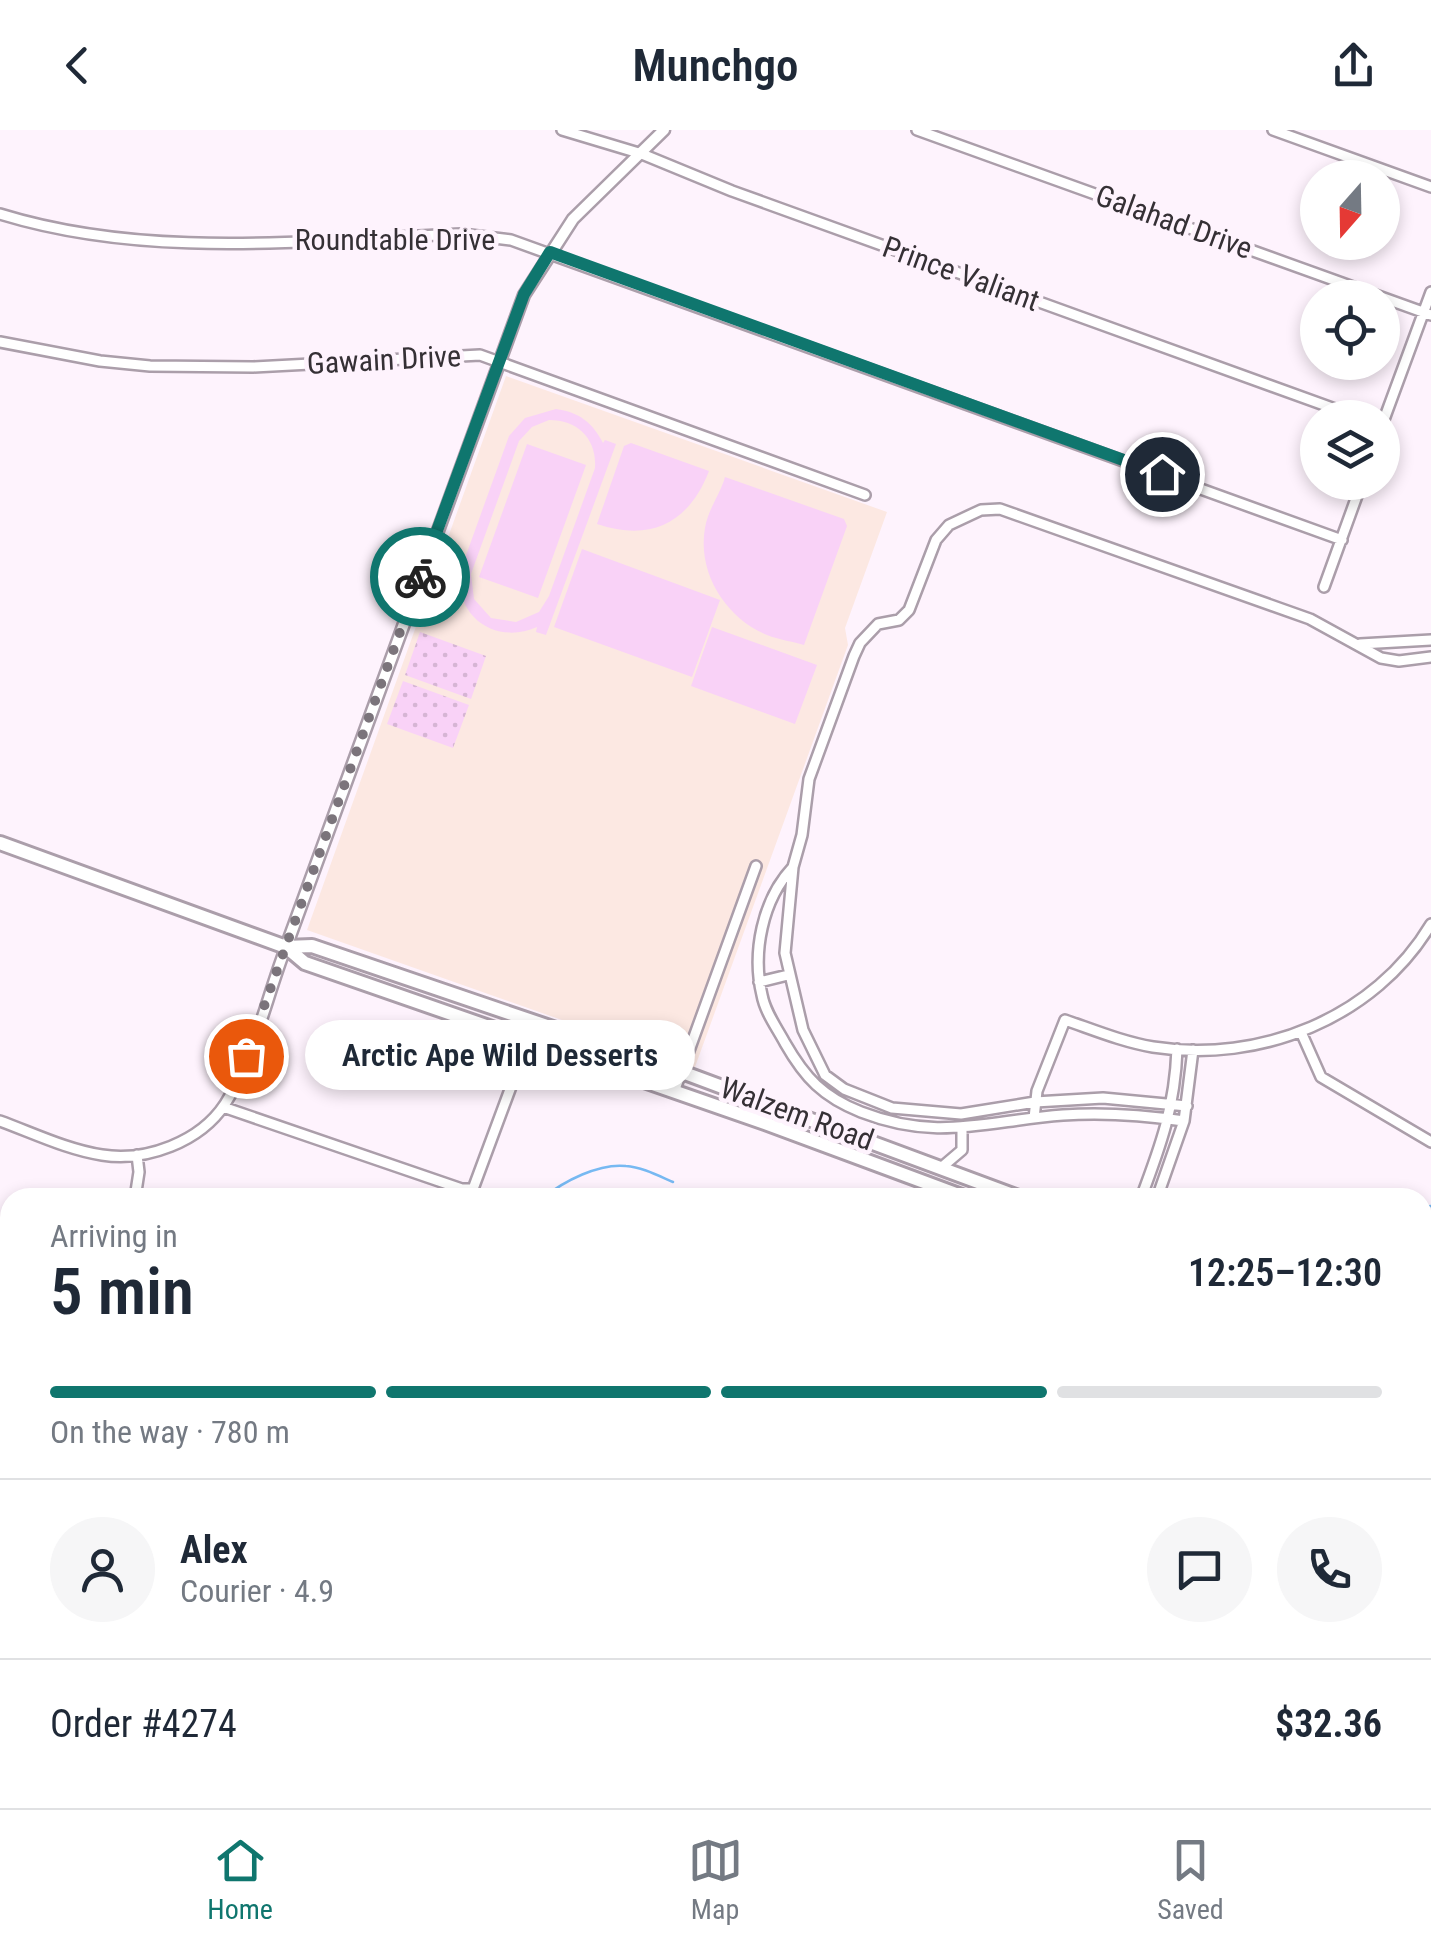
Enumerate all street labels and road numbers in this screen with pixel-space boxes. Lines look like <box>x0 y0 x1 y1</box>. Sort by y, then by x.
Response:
street label: Galahad Drive <box>1091 177 1257 266</box>
street label: Roundtable Drive <box>295 222 495 257</box>
street label: Prince Valiant <box>878 229 1044 318</box>
street label: Gawain Drive <box>306 338 462 381</box>
street label: Walzem Road <box>716 1070 878 1157</box>

